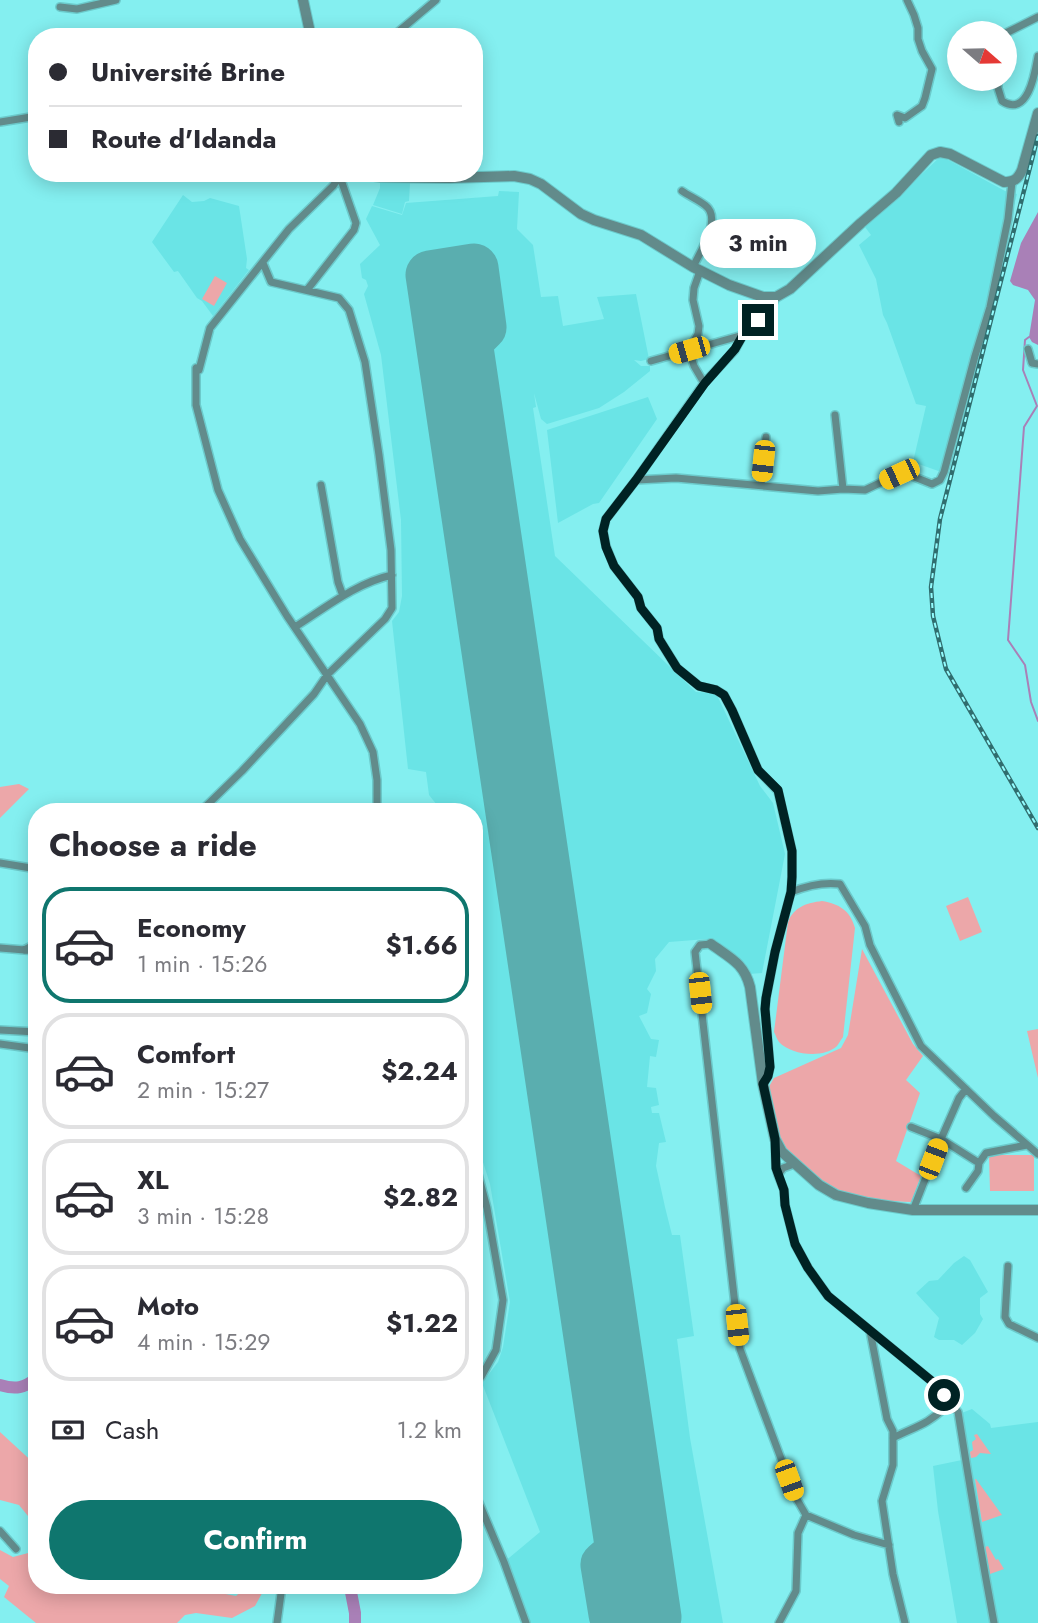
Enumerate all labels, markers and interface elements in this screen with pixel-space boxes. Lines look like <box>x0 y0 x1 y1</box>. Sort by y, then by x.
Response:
north arrow <box>947 21 1017 91</box>
map controls <box>947 21 1017 91</box>
text: Université Brine <box>91 53 285 91</box>
text: Route d'Idanda <box>91 120 276 158</box>
callout: 3 min <box>700 218 816 268</box>
text: 3 min <box>728 226 788 260</box>
route end <box>742 304 774 336</box>
car <box>666 334 713 366</box>
car <box>751 439 776 483</box>
car <box>876 456 923 492</box>
text: Choose a ride <box>49 822 257 868</box>
text: Economy <box>137 909 246 947</box>
icon: car <box>53 914 116 977</box>
text: $1.66 <box>385 926 458 964</box>
text: 1 min · 15:26 <box>137 947 268 981</box>
car <box>688 971 713 1015</box>
text: Comfort <box>137 1035 235 1073</box>
icon: car <box>53 1040 116 1103</box>
text: $2.24 <box>381 1052 458 1090</box>
text: 2 min · 15:27 <box>137 1073 269 1107</box>
car <box>916 1136 951 1182</box>
text: XL <box>137 1161 169 1199</box>
icon: car <box>53 1166 116 1229</box>
text: $2.82 <box>383 1178 458 1216</box>
text: 3 min · 15:28 <box>137 1199 269 1233</box>
text: Moto <box>137 1287 199 1325</box>
icon: car <box>53 1292 116 1355</box>
car <box>725 1303 750 1347</box>
text: $1.22 <box>386 1304 458 1342</box>
text: 4 min · 15:29 <box>137 1325 271 1359</box>
route start <box>928 1379 960 1411</box>
icon: cash <box>49 1411 87 1449</box>
text: Cash <box>105 1411 159 1449</box>
text: 1.2 km <box>397 1413 462 1447</box>
car <box>772 1457 807 1503</box>
button: Confirm <box>49 1500 462 1580</box>

